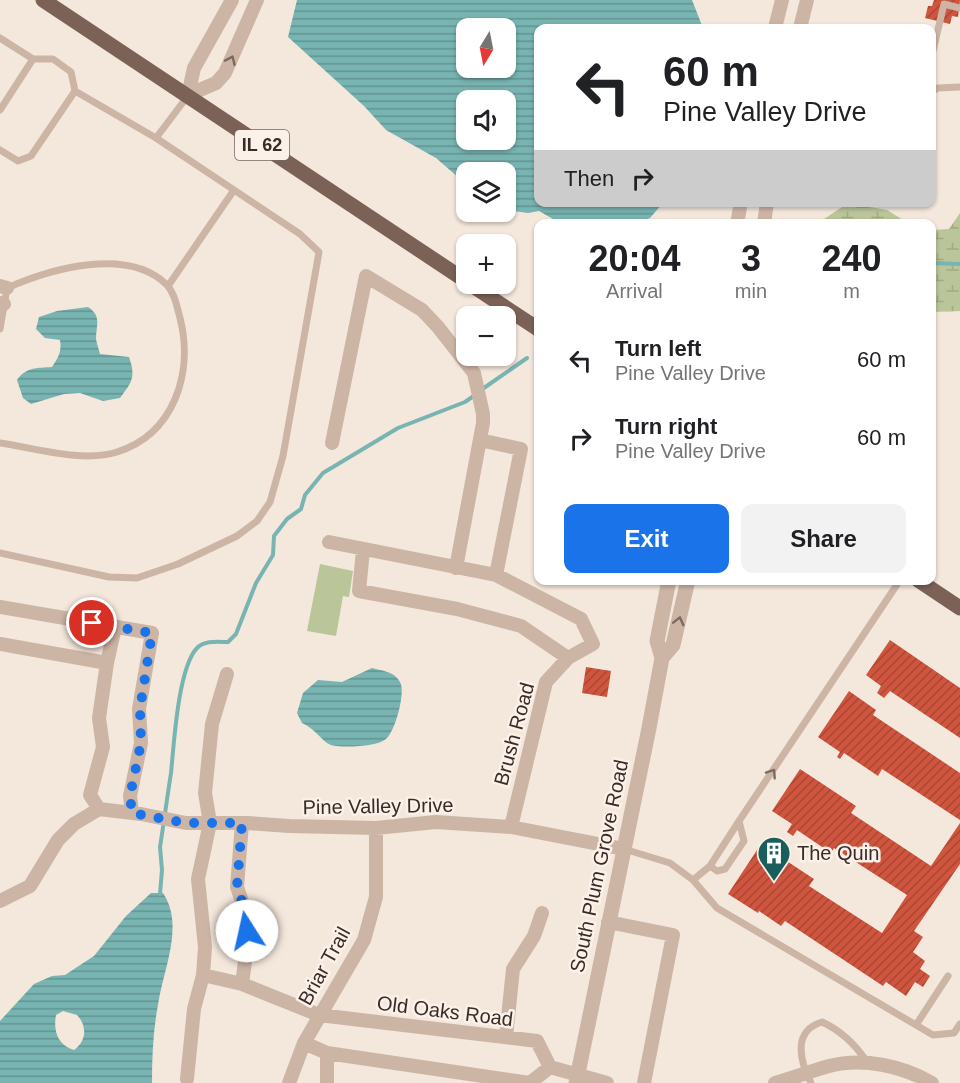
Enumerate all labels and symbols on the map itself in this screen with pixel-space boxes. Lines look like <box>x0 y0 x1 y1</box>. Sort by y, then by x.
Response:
north arrow <box>456 18 516 78</box>
one-way arrow <box>224 55 236 66</box>
road number: IL 62 <box>235 130 289 160</box>
pin <box>66 597 117 648</box>
one-way arrow <box>671 616 684 626</box>
street label: Brush Road <box>490 680 538 788</box>
street label: South Plum Grove Road <box>566 758 632 974</box>
one-way arrow <box>765 768 776 779</box>
street label: Pine Valley Drive <box>302 794 454 818</box>
building icon: The Quin <box>756 835 792 882</box>
place label: The Quin <box>797 842 879 864</box>
position arrow <box>215 899 279 963</box>
street label: Briar Trail <box>294 923 354 1009</box>
street label: Old Oaks Road <box>376 992 514 1030</box>

